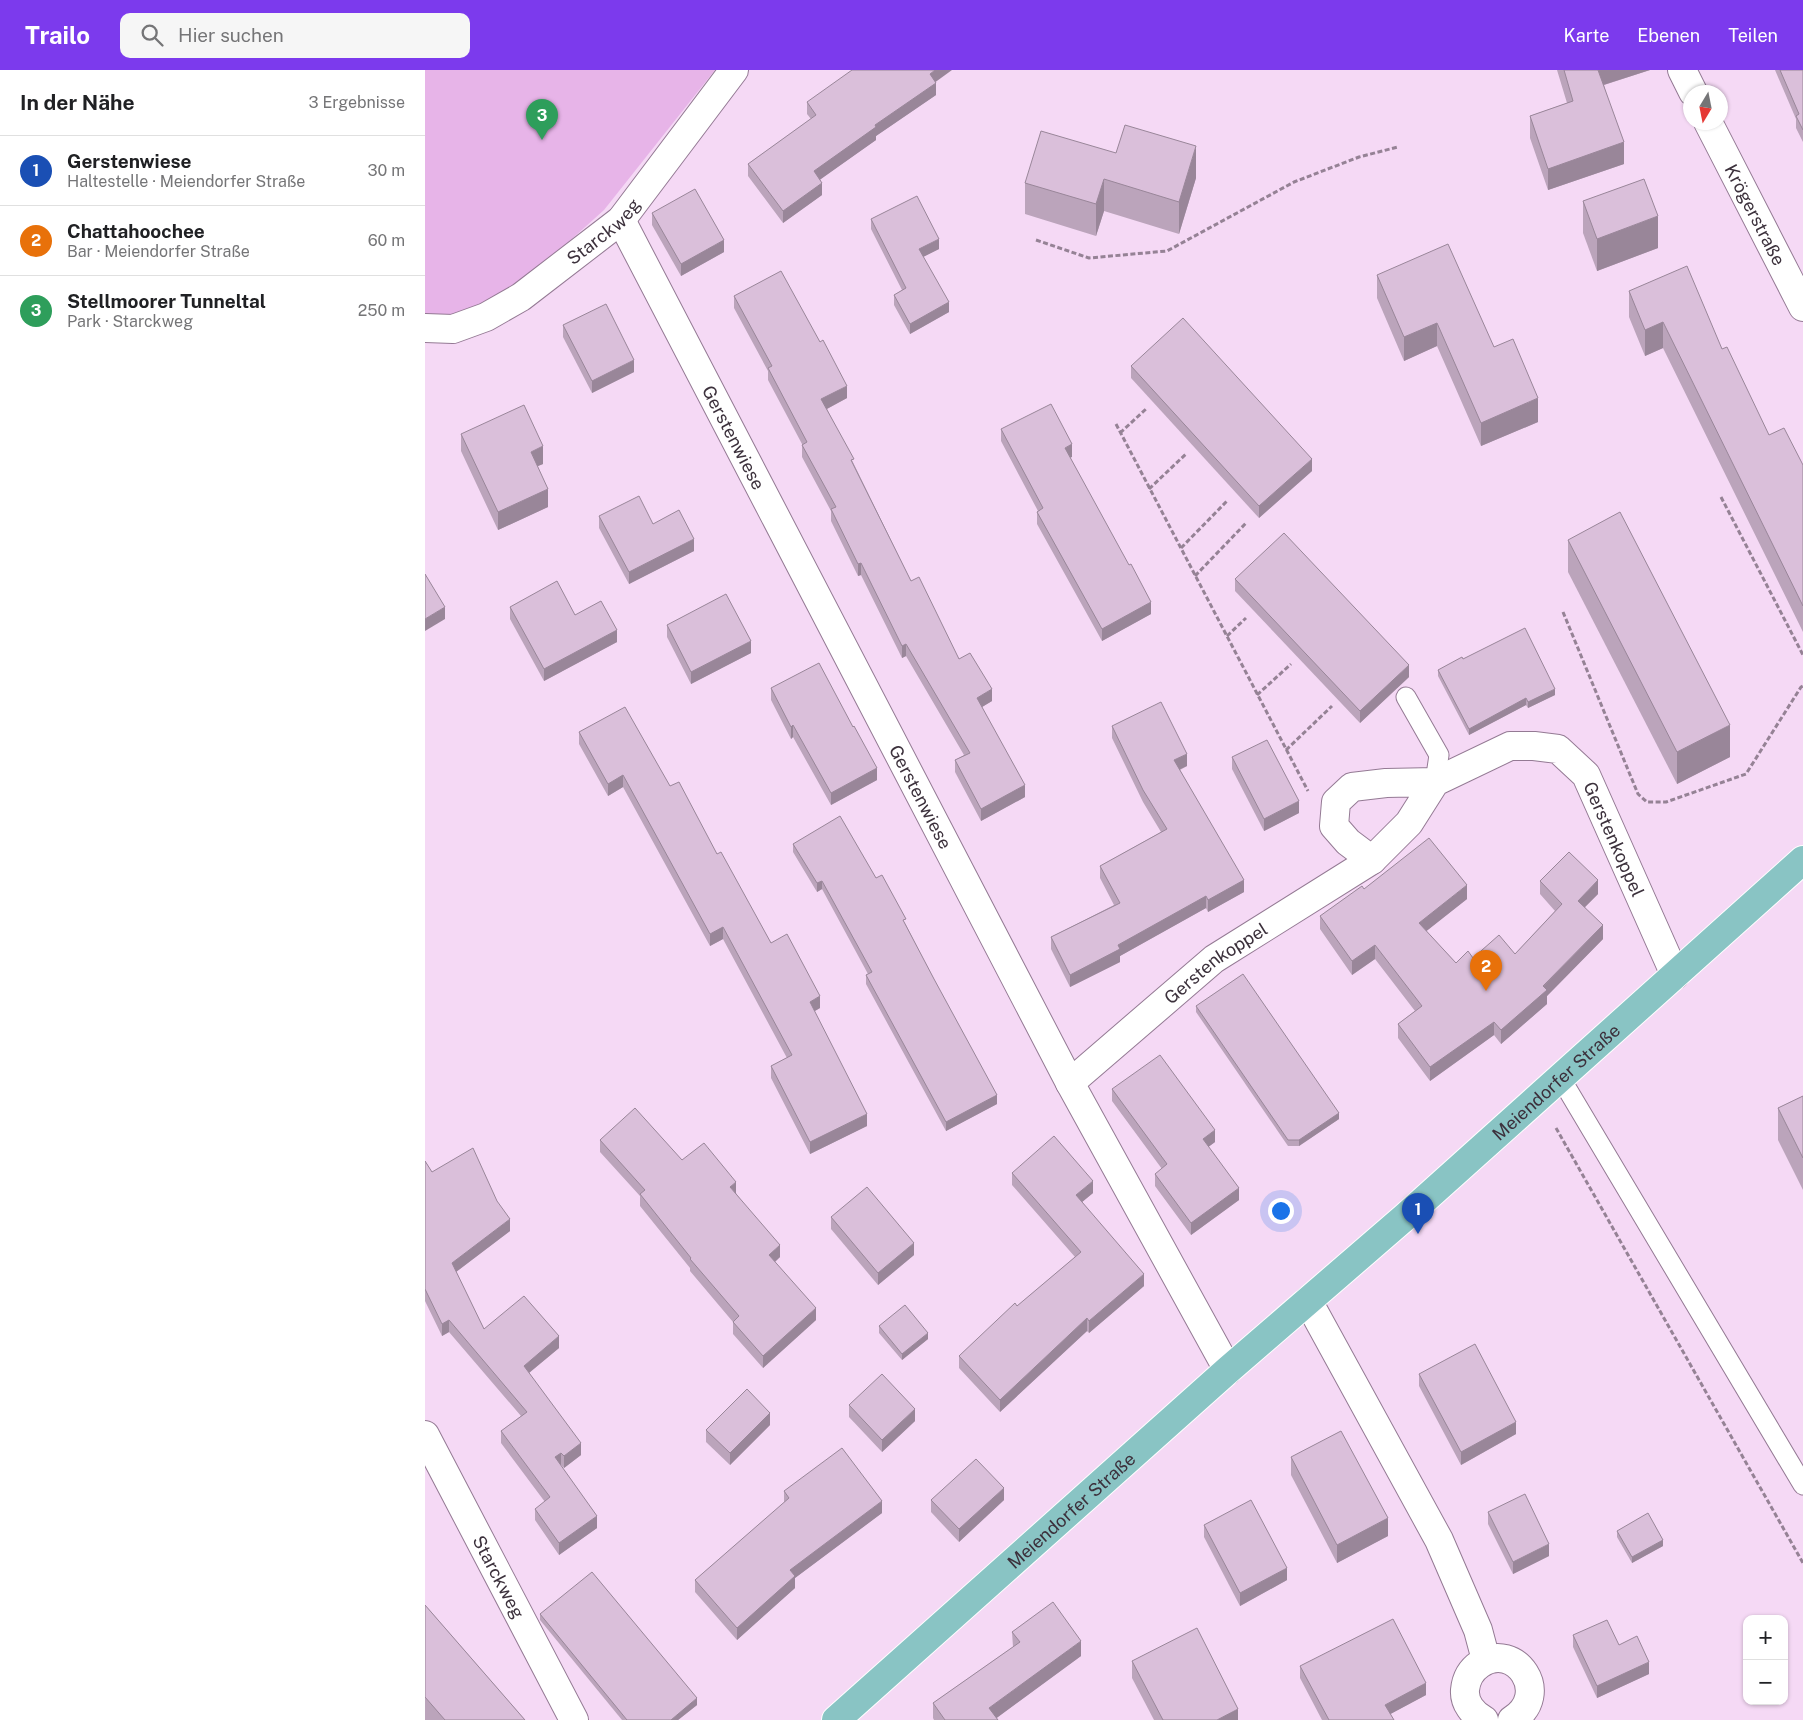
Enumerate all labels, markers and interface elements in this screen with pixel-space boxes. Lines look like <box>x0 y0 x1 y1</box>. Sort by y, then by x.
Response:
search box <box>120 13 470 58</box>
text: Trailo <box>25 21 90 49</box>
icon: search <box>138 21 166 49</box>
text: Hier suchen <box>178 24 284 46</box>
text: Karte <box>1564 25 1609 46</box>
text: Ebenen <box>1637 25 1700 46</box>
text: Teilen <box>1728 25 1778 46</box>
north arrow <box>1683 85 1728 130</box>
text: In der Nähe <box>20 90 135 115</box>
text: 3 Ergebnisse <box>309 93 405 112</box>
pin: 3 <box>526 99 558 140</box>
text: Gerstenwiese <box>67 150 192 172</box>
street label: Krögerstraße <box>1721 160 1790 269</box>
text: 1 <box>33 161 39 180</box>
text: 30 m <box>368 161 405 180</box>
text: Haltestelle · Meiendorfer Straße <box>67 172 305 191</box>
street label: Starckweg <box>562 194 644 269</box>
text: Chattahoochee <box>67 220 205 242</box>
text: 2 <box>31 231 41 250</box>
text: 60 m <box>368 231 405 250</box>
text: Bar · Meiendorfer Straße <box>67 242 250 261</box>
text: Stellmoorer Tunneltal <box>67 290 266 312</box>
text: 3 <box>31 301 41 320</box>
text: 250 m <box>358 301 405 320</box>
text: Park · Starckweg <box>67 312 193 331</box>
street label: Gerstenwiese <box>698 382 770 493</box>
street label: Gerstenwiese <box>885 741 957 852</box>
street label: Gerstenkoppel <box>1580 778 1649 900</box>
street label: Gerstenkoppel <box>1160 918 1271 1008</box>
pin: 2 <box>1470 950 1502 991</box>
street label: Meiendorfer Straße <box>1488 1019 1624 1144</box>
pin: 1 <box>1402 1193 1434 1234</box>
your location <box>1268 1198 1294 1224</box>
street label: Meiendorfer Straße <box>1003 1448 1139 1573</box>
street label: Starckweg <box>469 1532 529 1622</box>
map controls <box>1743 1615 1788 1705</box>
button: + <box>1743 1615 1788 1660</box>
button: − <box>1743 1660 1788 1705</box>

